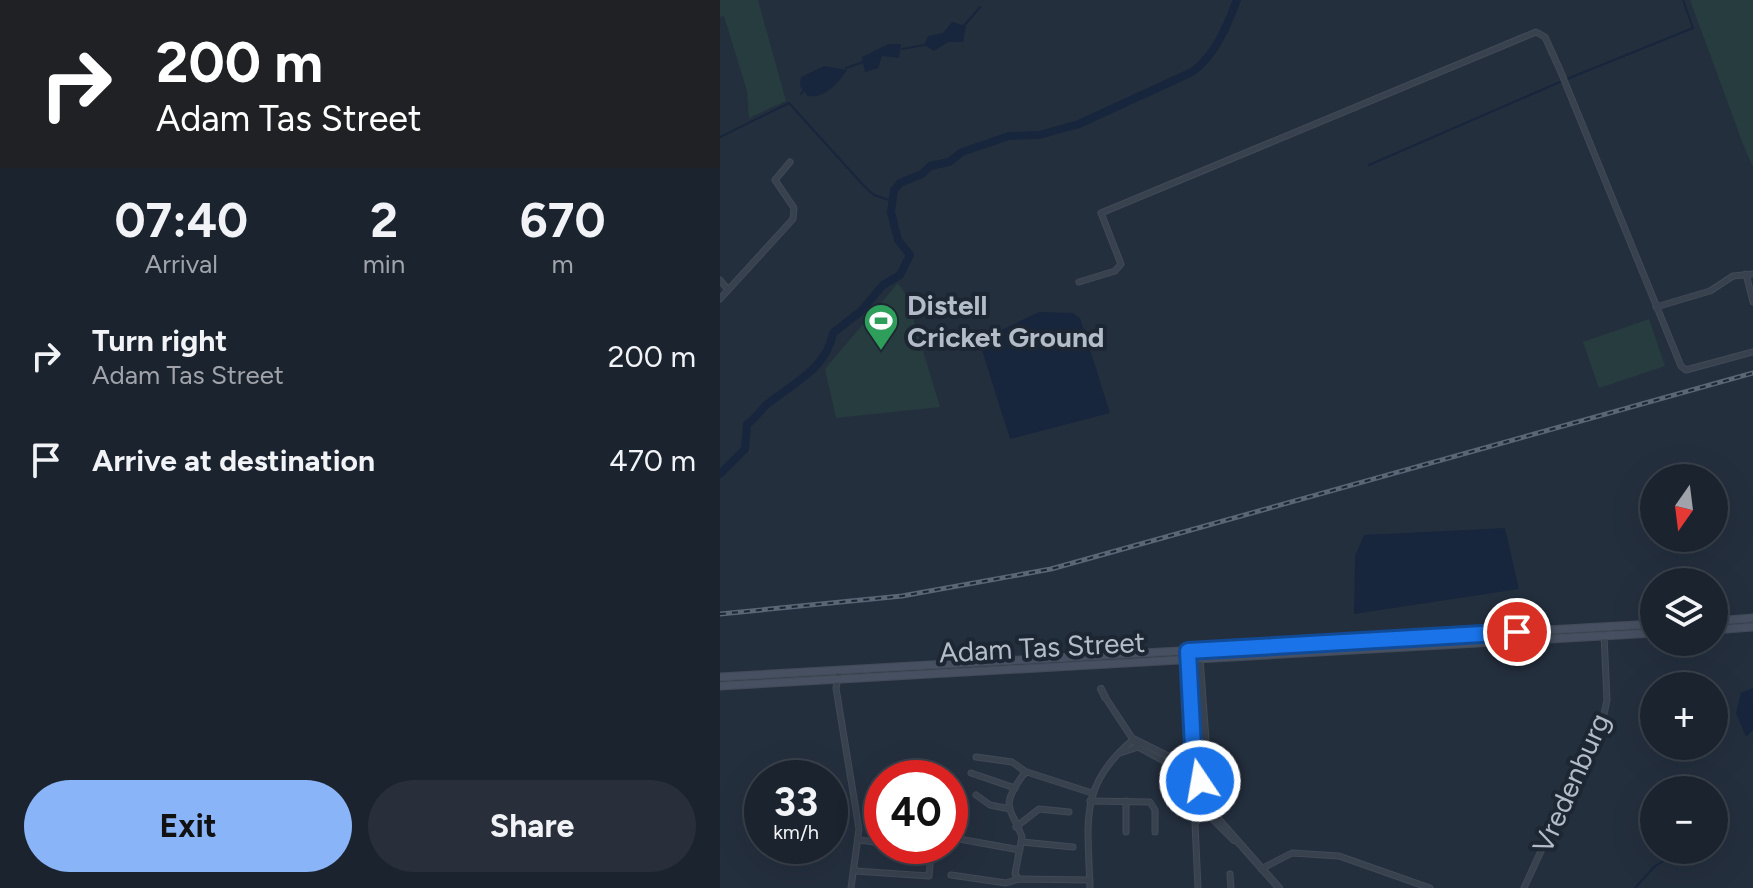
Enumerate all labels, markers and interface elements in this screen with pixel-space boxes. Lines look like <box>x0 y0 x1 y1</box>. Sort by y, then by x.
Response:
text: 200 m <box>156 29 323 96</box>
icon: right <box>24 32 128 136</box>
text: Adam Tas Street <box>156 97 422 140</box>
text: 07:40 <box>114 191 248 249</box>
text: 2 <box>370 191 398 249</box>
text: 670 <box>520 191 606 249</box>
text: Arrival <box>145 248 218 280</box>
text: min <box>363 248 405 280</box>
text: m <box>552 248 574 280</box>
place label: Distell Cricket Ground <box>907 288 1104 354</box>
sports icon: Distell Cricket Ground <box>862 302 900 352</box>
text: Turn right <box>92 322 227 359</box>
icon: right <box>24 334 68 378</box>
text: 200 m <box>608 338 696 375</box>
text: Adam Tas Street <box>92 359 284 391</box>
icon: arrive <box>24 438 68 482</box>
text: Arrive at destination <box>92 442 375 479</box>
text: 470 m <box>609 442 696 479</box>
north arrow <box>1640 464 1728 552</box>
map controls <box>1640 464 1728 864</box>
button: layers <box>1640 568 1728 656</box>
pin <box>1483 598 1551 666</box>
icon: arrive <box>1495 610 1539 654</box>
street label: Adam Tas Street <box>938 625 1146 669</box>
button: + <box>1640 672 1728 760</box>
street label: Vredenburg <box>1525 708 1617 858</box>
position arrow <box>1158 739 1242 823</box>
speed limit sign: 40 <box>864 760 968 864</box>
button: − <box>1640 776 1728 864</box>
text: 33 <box>774 778 818 826</box>
button: Exit <box>24 780 352 872</box>
button: Share <box>368 780 696 872</box>
text: km/h <box>773 820 819 844</box>

